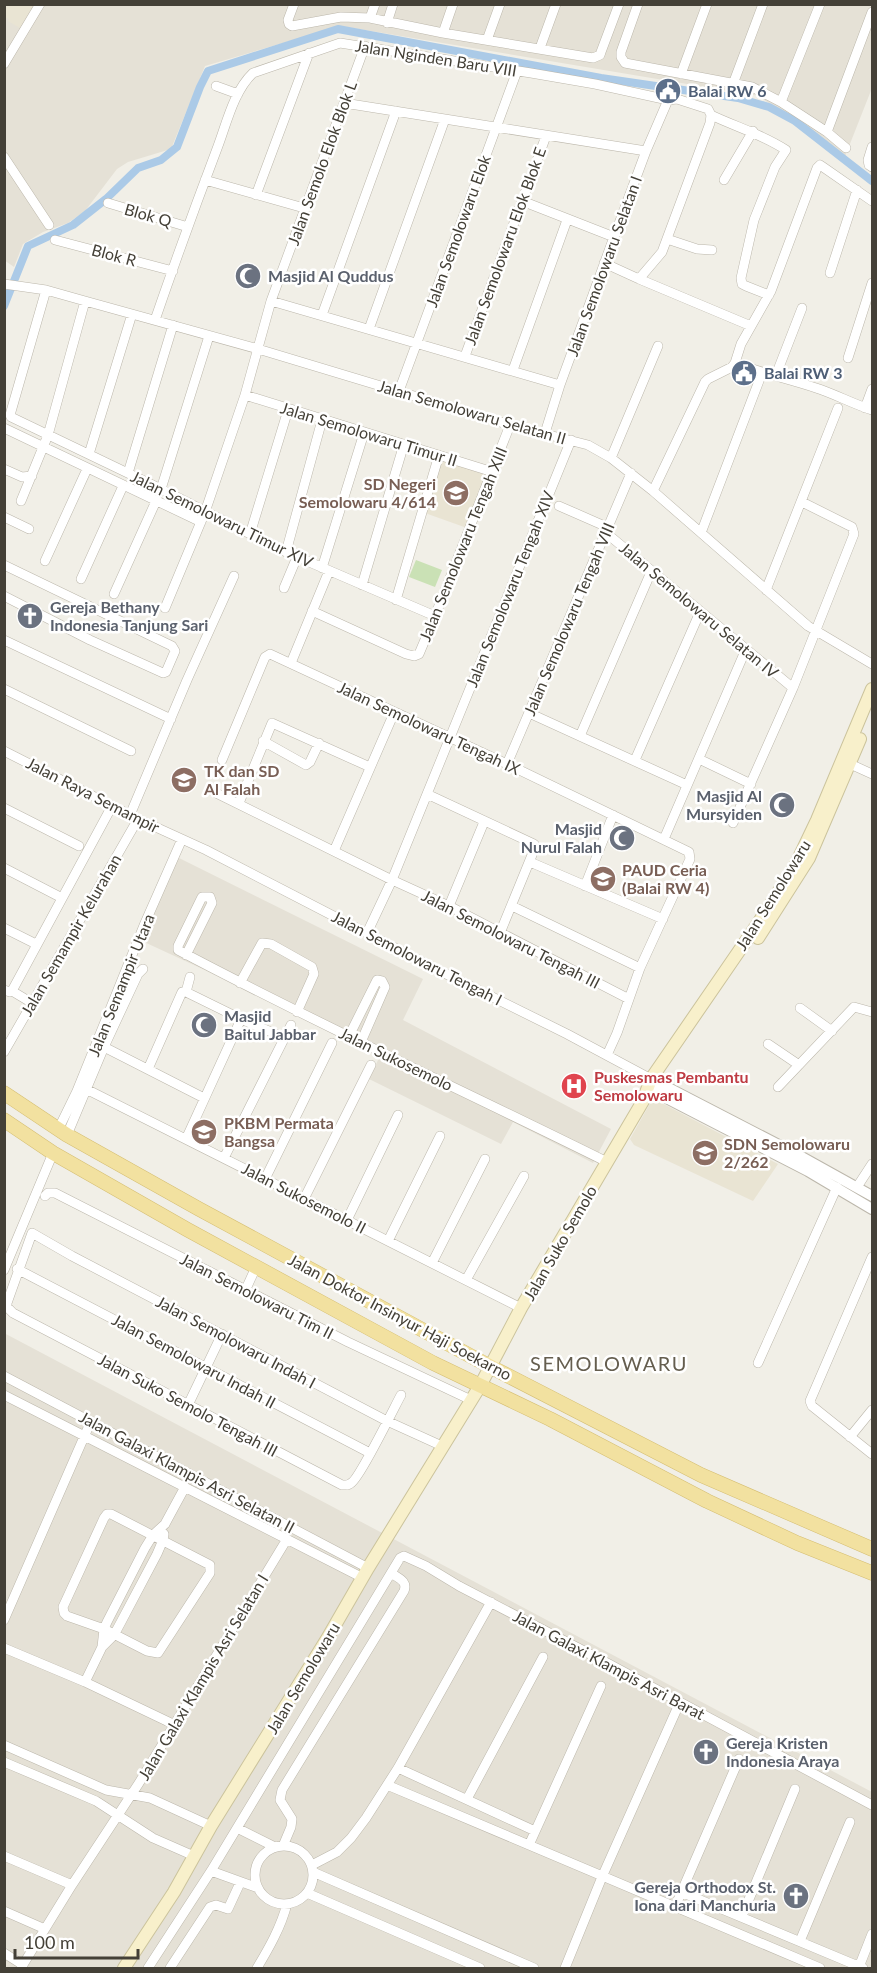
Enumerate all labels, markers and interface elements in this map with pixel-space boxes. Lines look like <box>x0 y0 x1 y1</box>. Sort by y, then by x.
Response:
street label: Jalan Nginden Baru VIII <box>354 35 518 80</box>
public building icon: Balai RW 6 <box>653 76 683 106</box>
street label: Jalan Semolo Elok Blok L <box>283 78 360 247</box>
place label: Balai RW 6 <box>688 81 767 100</box>
street label: Jalan Semolowaru Elok Blok E <box>460 144 549 347</box>
street label: Jalan Semolowaru Elok <box>421 151 494 310</box>
street label: Jalan Semolowaru Selatan I <box>562 173 645 359</box>
street label: Blok Q <box>122 199 174 230</box>
street label: Blok R <box>90 239 138 270</box>
mosque icon: Masjid Al Quddus <box>233 261 263 291</box>
place label: Masjid Al Quddus <box>268 266 394 285</box>
public building icon: Balai RW 3 <box>729 358 759 388</box>
place label: Balai RW 3 <box>764 363 843 382</box>
street label: Jalan Semolowaru Selatan II <box>376 376 568 448</box>
street label: Jalan Semolowaru Timur II <box>278 398 460 469</box>
street label: Jalan Semolowaru Tengah XIII <box>415 444 510 644</box>
street label: Jalan Semolowaru Timur XIV <box>128 466 317 571</box>
place label: SD Negeri Semolowaru 4/614 <box>299 474 436 511</box>
school or university icon: SD Negeri Semolowaru 4/614 <box>441 478 471 508</box>
street label: Jalan Semolowaru Tengah XIV <box>461 488 558 690</box>
street label: Jalan Semolowaru Tengah VIII <box>519 519 618 718</box>
street label: Jalan Semolowaru Selatan IV <box>616 538 783 682</box>
place label: Gereja Bethany Indonesia Tanjung Sari <box>50 597 208 634</box>
church icon: Gereja Bethany Indonesia Tanjung Sari <box>15 601 45 631</box>
street label: Jalan Semolowaru Tengah IX <box>335 677 524 778</box>
street label: Jalan Raya Semampir <box>23 753 163 836</box>
place label: TK dan SD Al Falah <box>203 761 280 798</box>
school or university icon: TK dan SD Al Falah <box>169 765 199 795</box>
place label: Masjid Al Mursyiden <box>686 786 762 823</box>
mosque icon: Masjid Al Mursyiden <box>767 790 797 820</box>
place label: Masjid Nurul Falah <box>521 819 602 856</box>
mosque icon: Masjid Nurul Falah <box>607 823 637 853</box>
street label: Jalan Semolowaru <box>731 836 814 953</box>
street label: Jalan Semampir Kelurahan <box>16 851 125 1019</box>
place label: PAUD Ceria (Balai RW 4) <box>622 860 709 897</box>
school or university icon: PAUD Ceria (Balai RW 4) <box>588 864 618 894</box>
street label: Jalan Semolowaru Tengah III <box>418 885 604 993</box>
street label: Jalan Semolowaru Tengah I <box>328 907 506 1009</box>
street label: Jalan Semampir Utara <box>83 911 158 1059</box>
place label: Masjid Baitul Jabbar <box>224 1006 316 1043</box>
mosque icon: Masjid Baitul Jabbar <box>189 1010 219 1040</box>
street label: Jalan Sukosemolo <box>336 1023 456 1094</box>
place label: Puskesmas Pembantu Semolowaru <box>594 1067 749 1104</box>
hospital icon: Puskesmas Pembantu Semolowaru <box>559 1071 589 1101</box>
place label: PKBM Permata Bangsa <box>224 1113 334 1150</box>
school or university icon: PKBM Permata Bangsa <box>189 1117 219 1147</box>
place label: SDN Semolowaru 2/262 <box>724 1134 850 1171</box>
school or university icon: SDN Semolowaru 2/262 <box>690 1138 720 1168</box>
street label: Jalan Sukosemolo II <box>239 1158 370 1237</box>
street label: Jalan Suko Semolo <box>519 1182 600 1304</box>
street label: Jalan Semolowaru Tim II <box>177 1249 337 1342</box>
street label: Jalan Doktor Insinyur Haji Soekarno <box>285 1249 515 1384</box>
street label: Jalan Semolowaru Indah I <box>153 1291 319 1392</box>
street label: Jalan Semolowaru Indah II <box>109 1309 279 1412</box>
street label: Jalan Suko Semolo Tengah III <box>95 1349 281 1460</box>
district label: SEMOLOWARU <box>530 1351 688 1375</box>
street label: Jalan Galaxi Klampis Asri Selatan II <box>76 1407 298 1537</box>
street label: Jalan Galaxi Klampis Asri Selatan I <box>134 1570 272 1783</box>
street label: Jalan Galaxi Klampis Asri Barat <box>510 1606 708 1723</box>
street label: Jalan Semolowaru <box>262 1619 343 1737</box>
place label: Gereja Kristen Indonesia Araya <box>726 1733 839 1770</box>
church icon: Gereja Kristen Indonesia Araya <box>691 1737 721 1767</box>
place label: Gereja Orthodox St. Iona dari Manchuria <box>634 1877 776 1914</box>
church icon: Gereja Orthodox St. Iona dari Manchuria <box>781 1881 811 1911</box>
scale bar <box>15 1922 138 1960</box>
text: 100 m <box>24 1931 75 1953</box>

